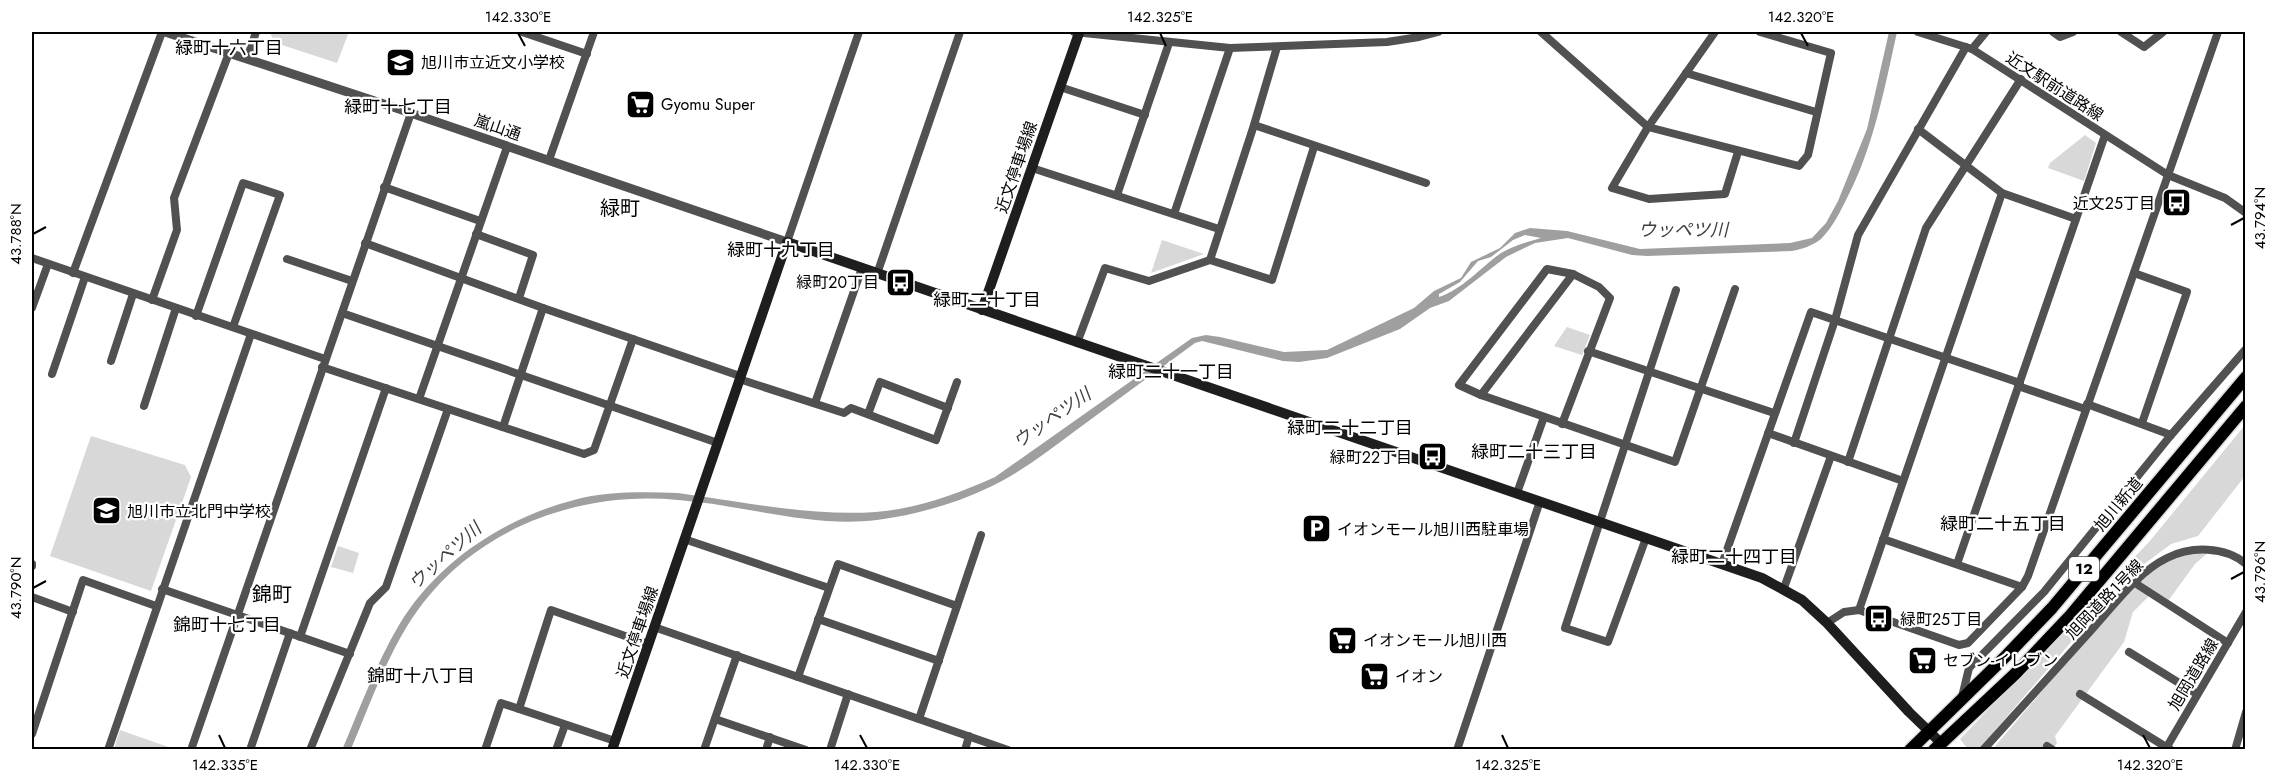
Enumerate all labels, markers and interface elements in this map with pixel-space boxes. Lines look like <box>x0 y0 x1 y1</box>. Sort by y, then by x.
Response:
text: 142.330°E <box>485 6 551 28</box>
text: 142.325°E <box>1127 6 1193 28</box>
text: 142.320°E <box>1768 6 1834 28</box>
district label: 緑町十六丁目 <box>175 35 283 61</box>
school or university icon: 旭川市立近文小学校 <box>384 46 416 78</box>
street label: 近文駅前道路線 <box>2001 46 2108 127</box>
place label: 旭川市立近文小学校 <box>421 51 565 74</box>
supermarket icon: Gyomu Super <box>624 88 656 120</box>
place label: Gyomu Super <box>661 93 755 116</box>
district label: 緑町十七丁目 <box>344 94 452 120</box>
street label: 嵐山通 <box>471 109 524 146</box>
street label: 近文停車場線 <box>990 118 1043 216</box>
bus stop icon: 近文25丁目 <box>2160 187 2192 219</box>
text: 43.794°N <box>2249 187 2271 249</box>
place label: 近文25丁目 <box>2073 192 2155 215</box>
district label: 緑町 <box>600 194 640 223</box>
text: 43.788°N <box>5 203 27 265</box>
water label: ウッペツ川 <box>1638 217 1730 243</box>
district label: 緑町十九丁目 <box>727 237 835 263</box>
bus stop icon: 緑町20丁目 <box>884 266 916 298</box>
place label: 緑町20丁目 <box>796 271 879 294</box>
district label: 緑町二十丁目 <box>933 287 1041 313</box>
district label: 緑町二十一丁目 <box>1108 359 1234 385</box>
water label: ウッペツ川 <box>1008 380 1098 454</box>
district label: 緑町二十二丁目 <box>1287 415 1413 441</box>
district label: 緑町二十三丁目 <box>1471 439 1597 465</box>
bus stop icon: 緑町22丁目 <box>1417 441 1449 473</box>
place label: 緑町22丁目 <box>1330 446 1412 469</box>
street label: 旭川新道 <box>2089 472 2148 536</box>
school or university icon: 旭川市立北門中学校 <box>90 495 122 527</box>
place label: 旭川市立北門中学校 <box>127 500 271 523</box>
district label: 緑町二十五丁目 <box>1940 511 2066 537</box>
parking icon: イオンモール旭川西駐車場 <box>1300 513 1332 545</box>
water label: ウッペツ川 <box>403 515 489 596</box>
place label: イオンモール旭川西駐車場 <box>1337 518 1529 541</box>
text: 43.796°N <box>2249 541 2271 603</box>
district label: 緑町二十四丁目 <box>1671 544 1797 570</box>
street label: 旭岡道路1号線 <box>2060 554 2148 644</box>
text: 43.790°N <box>5 557 27 619</box>
road number: 12 <box>2069 557 2099 581</box>
district label: 錦町 <box>252 580 292 609</box>
street label: 近文停車場線 <box>611 583 664 681</box>
bus stop icon: 緑町25丁目 <box>1863 603 1895 635</box>
place label: 緑町25丁目 <box>1900 608 1982 631</box>
district label: 錦町十七丁目 <box>173 612 281 638</box>
supermarket icon: イオンモール旭川西 <box>1326 624 1358 656</box>
place label: イオンモール旭川西 <box>1363 629 1507 652</box>
street label: 旭岡道路線 <box>2163 634 2224 714</box>
supermarket icon: セブン-イレブン <box>1906 644 1938 676</box>
place label: セブン-イレブン <box>1943 649 2058 672</box>
supermarket icon: イオン <box>1358 660 1390 692</box>
district label: 錦町十八丁目 <box>367 663 475 689</box>
place label: イオン <box>1395 665 1443 688</box>
text: 142.335°E <box>192 754 258 776</box>
text: 142.330°E <box>834 754 900 776</box>
text: 142.325°E <box>1475 754 1541 776</box>
text: 142.320°E <box>2117 754 2183 776</box>

